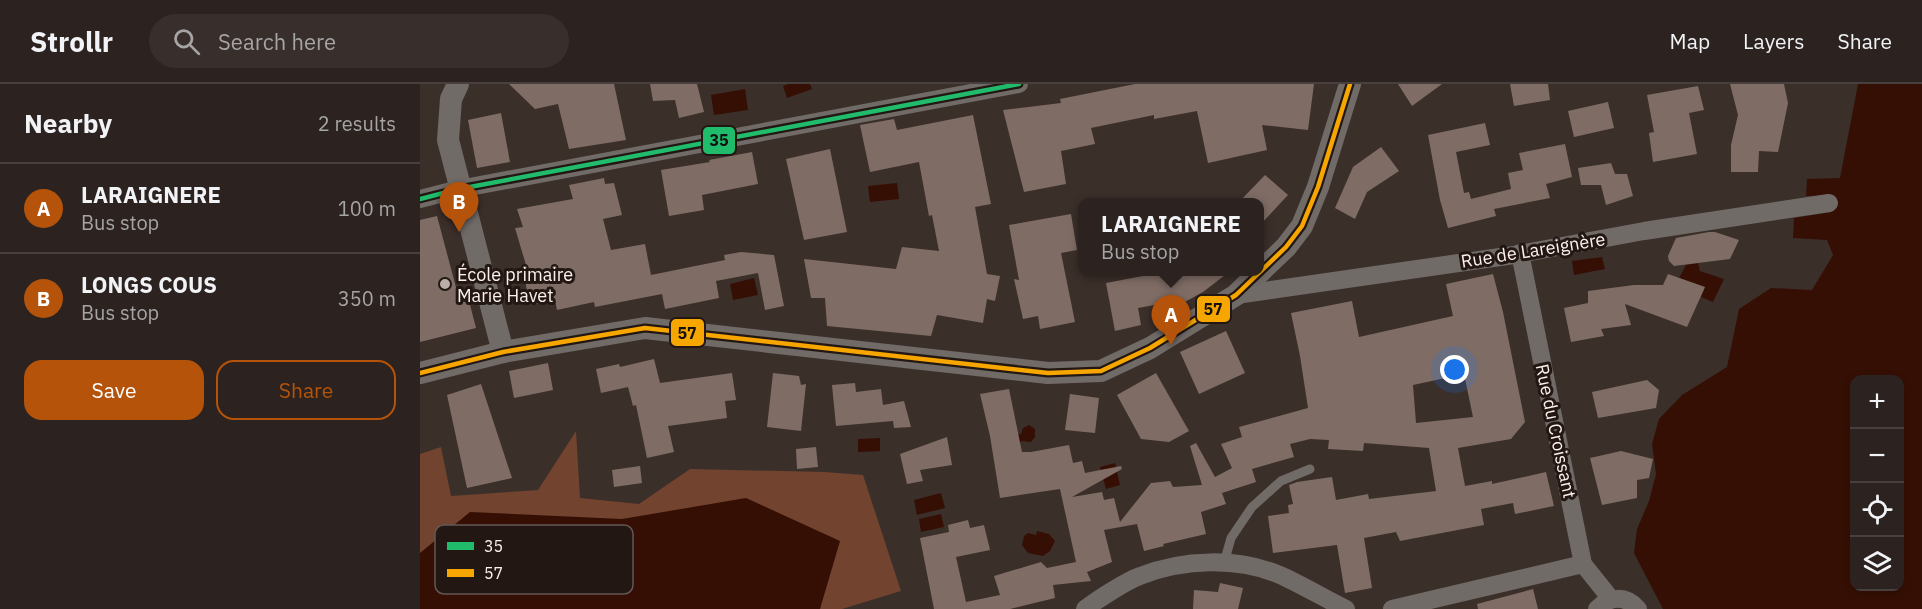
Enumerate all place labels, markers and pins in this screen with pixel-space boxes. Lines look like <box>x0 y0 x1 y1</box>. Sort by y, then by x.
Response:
pin: B <box>440 182 478 232</box>
place label: École primaire Marie Havet <box>457 263 573 307</box>
marker: École primaire Marie Havet <box>438 277 452 291</box>
pin: A <box>1152 296 1191 345</box>

